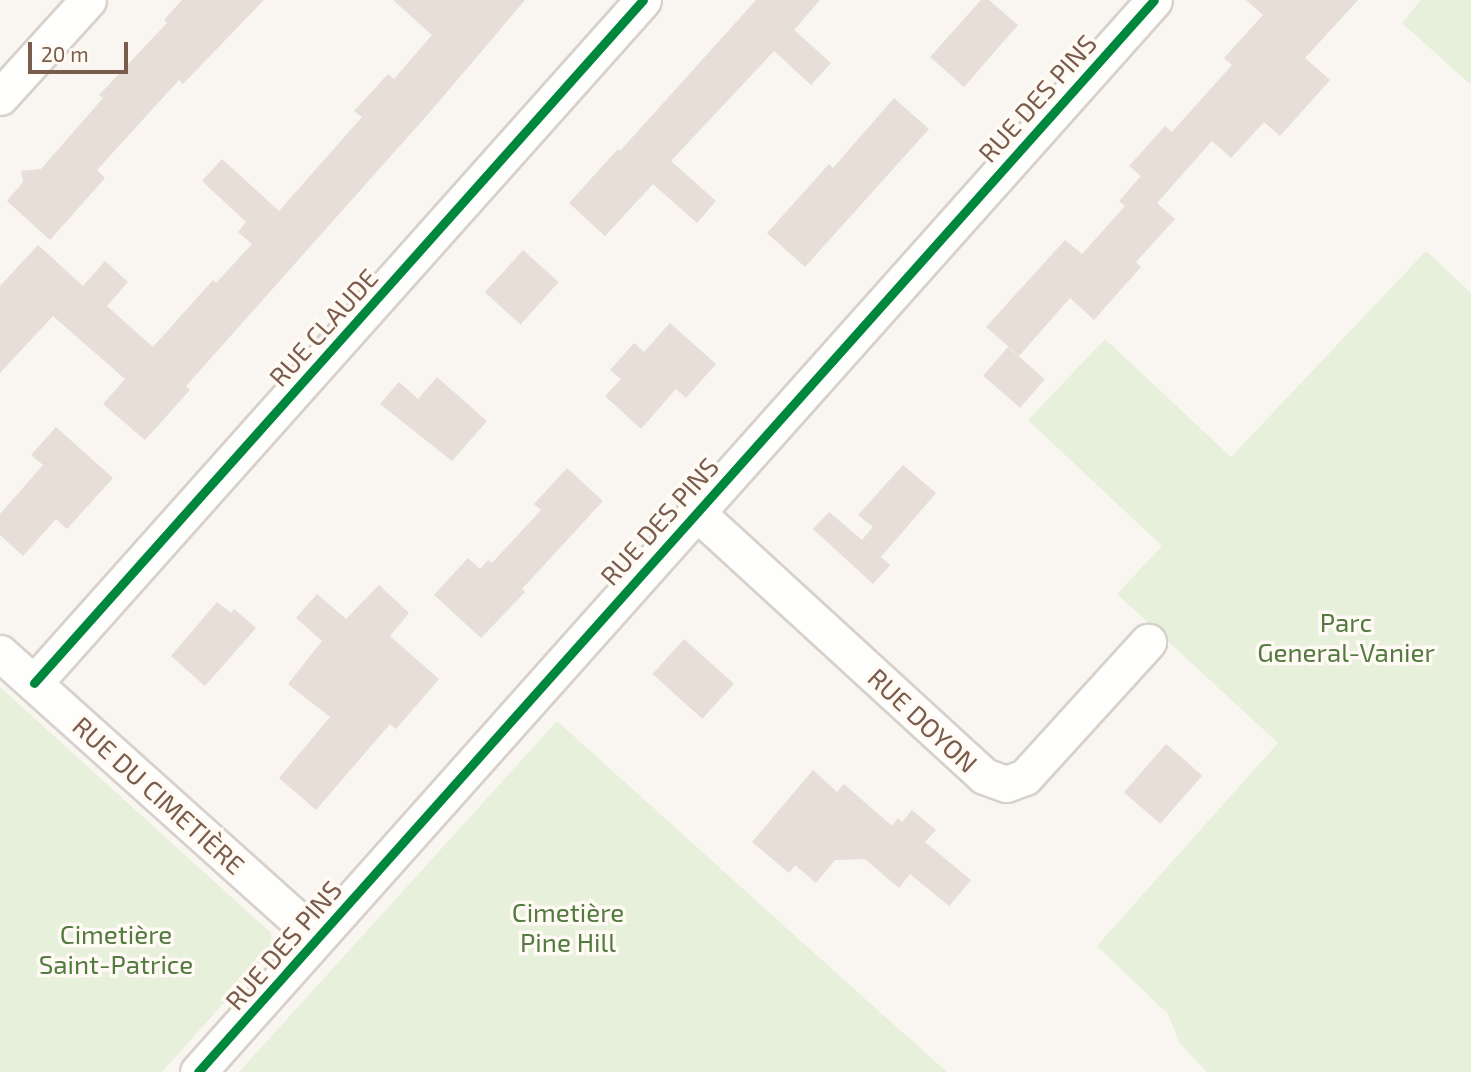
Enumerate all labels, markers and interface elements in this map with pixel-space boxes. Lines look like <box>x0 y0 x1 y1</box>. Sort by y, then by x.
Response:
scale bar <box>32 28 131 72</box>
street label: RUE DES PINS <box>972 28 1102 168</box>
text: 20 m <box>41 41 89 66</box>
street label: RUE CLAUDE <box>262 262 384 392</box>
street label: RUE DES PINS <box>594 451 724 591</box>
park label: Parc General-Vanier <box>1257 606 1435 668</box>
street label: RUE DOYON <box>862 662 984 778</box>
street label: RUE DU CIMETIÈRE <box>67 710 251 880</box>
street label: RUE DES PINS <box>218 874 348 1016</box>
park label: Cimetière Pine Hill <box>512 896 624 958</box>
park label: Cimetière Saint-Patrice <box>39 918 193 979</box>

